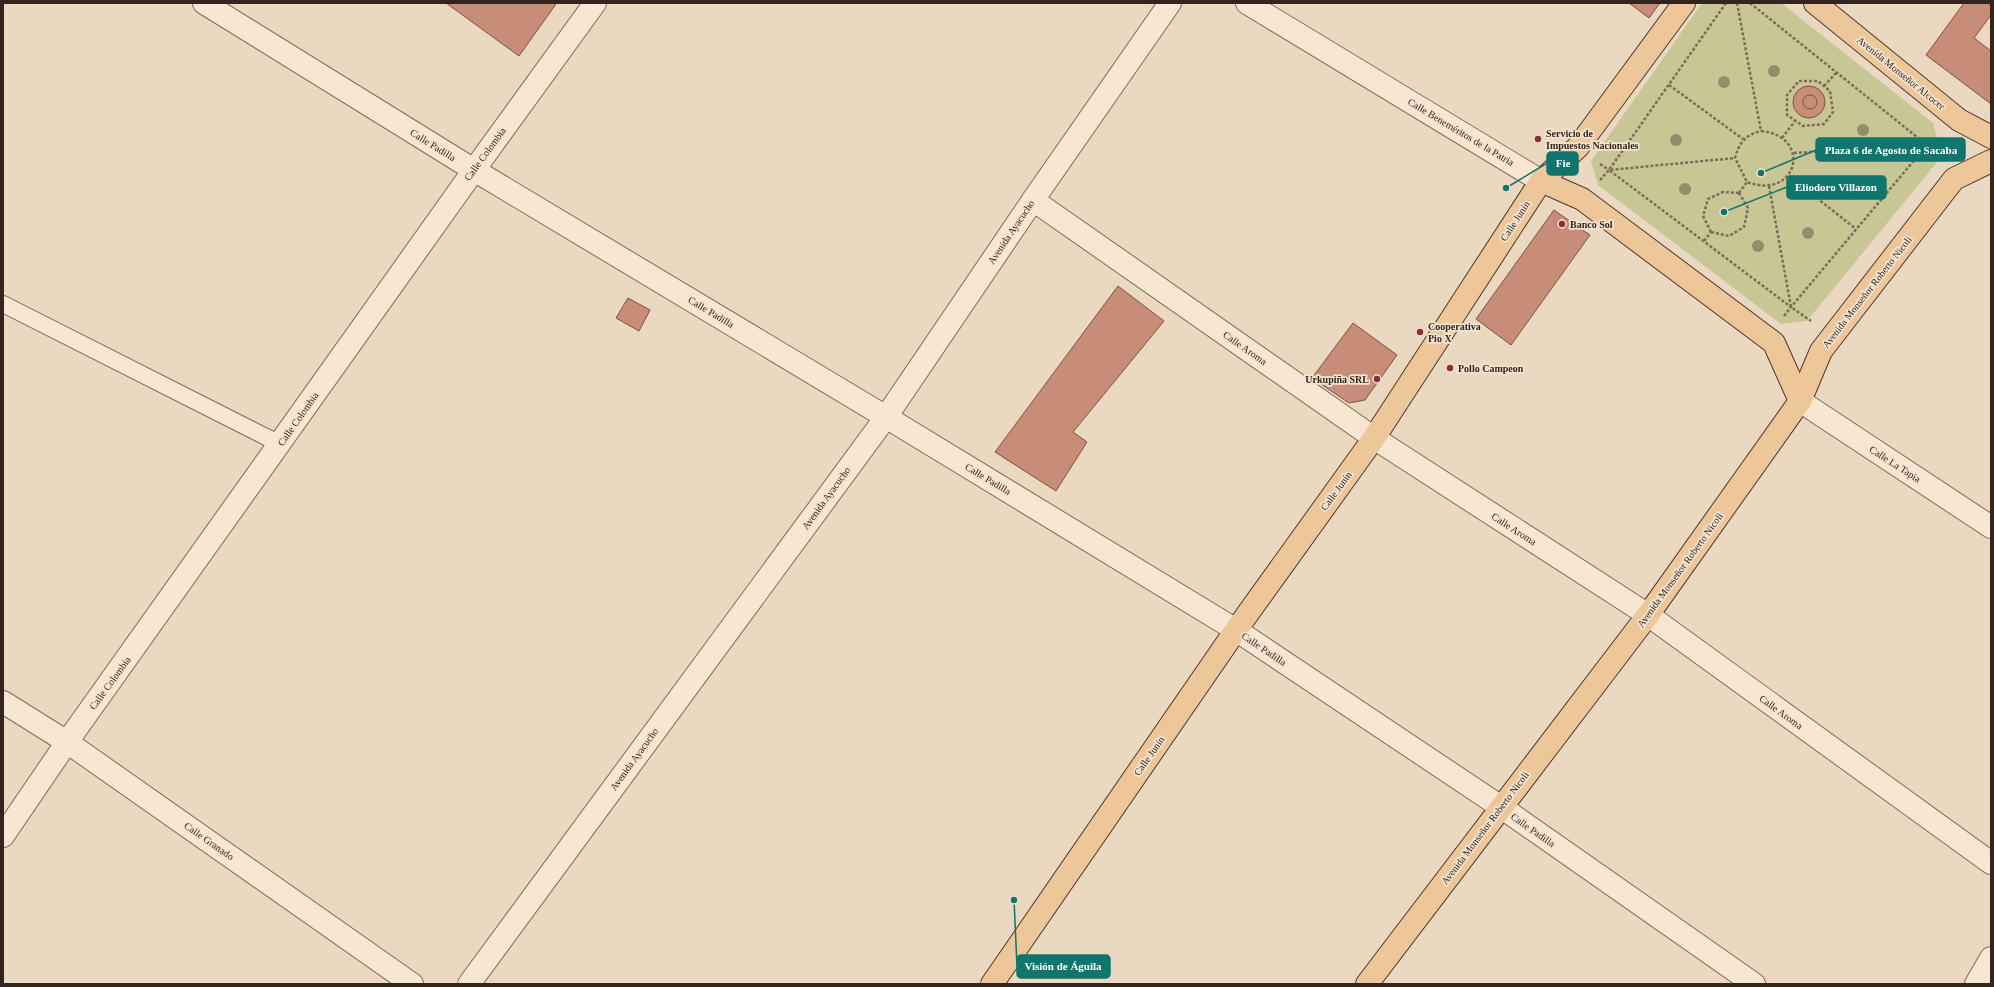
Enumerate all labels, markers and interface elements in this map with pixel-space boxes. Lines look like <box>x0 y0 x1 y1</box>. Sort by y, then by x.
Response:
street label: Avenida Monseñor Alcocer <box>1855 34 1948 112</box>
street label: Calle Beneméritos de la Patria <box>1406 96 1516 168</box>
street label: Calle Colombia <box>462 125 508 183</box>
street label: Calle Padilla <box>408 127 458 164</box>
place label: Servicio de Impuestos Nacionales <box>1546 128 1639 151</box>
marker: Servicio de Impuestos Nacionales <box>1533 134 1543 144</box>
callout: Plaza 6 de Agosto de Sacaba <box>1816 138 1965 161</box>
text: Plaza 6 de Agosto de Sacaba <box>1825 144 1958 156</box>
callout: Fie <box>1547 152 1578 175</box>
text: Fie <box>1556 157 1570 169</box>
callout: Eliodoro Villazon <box>1787 176 1886 199</box>
text: Eliodoro Villazon <box>1795 181 1877 193</box>
street label: Avenida Ayacucho <box>986 198 1036 266</box>
street label: Calle Junín <box>1498 199 1532 243</box>
marker: Banco Sol <box>1557 219 1567 229</box>
place label: Banco Sol <box>1570 219 1613 230</box>
street label: Avenida Monseñor Roberto Nicoli <box>1820 234 1914 350</box>
street label: Calle Padilla <box>686 294 736 330</box>
place label: Cooperativa Pio X <box>1428 321 1481 344</box>
marker: Cooperativa Pio X <box>1415 327 1425 337</box>
street label: Calle Aroma <box>1221 329 1269 367</box>
marker: Pollo Campeon <box>1445 363 1455 373</box>
place label: Pollo Campeon <box>1458 363 1524 374</box>
place label: Urkupiña SRL <box>1305 374 1369 385</box>
marker: Urkupiña SRL <box>1372 374 1382 384</box>
street label: Calle Colombia <box>275 390 321 448</box>
street label: Calle La Tapia <box>1867 443 1923 485</box>
street label: Calle Padilla <box>963 461 1013 497</box>
street label: Avenida Ayacucho <box>800 465 852 531</box>
street label: Calle Junín <box>1318 469 1354 513</box>
street label: Calle Aroma <box>1490 511 1539 548</box>
street label: Avenida Monseñor Roberto Nicoli <box>1635 511 1725 629</box>
street label: Calle Padilla <box>1240 630 1289 668</box>
street label: Calle Colombia <box>87 654 133 712</box>
street label: Calle Aroma <box>1757 693 1805 732</box>
street label: Avenida Ayacucho <box>608 726 660 792</box>
street label: Calle Junín <box>1132 734 1166 778</box>
street label: Avenida Monseñor Roberto Nicoli <box>1439 769 1531 887</box>
street label: Calle Padilla <box>1509 811 1558 850</box>
street label: Calle Granado <box>182 820 236 862</box>
callout: Visión de Águila <box>1017 955 1110 978</box>
text: Visión de Águila <box>1024 960 1102 972</box>

